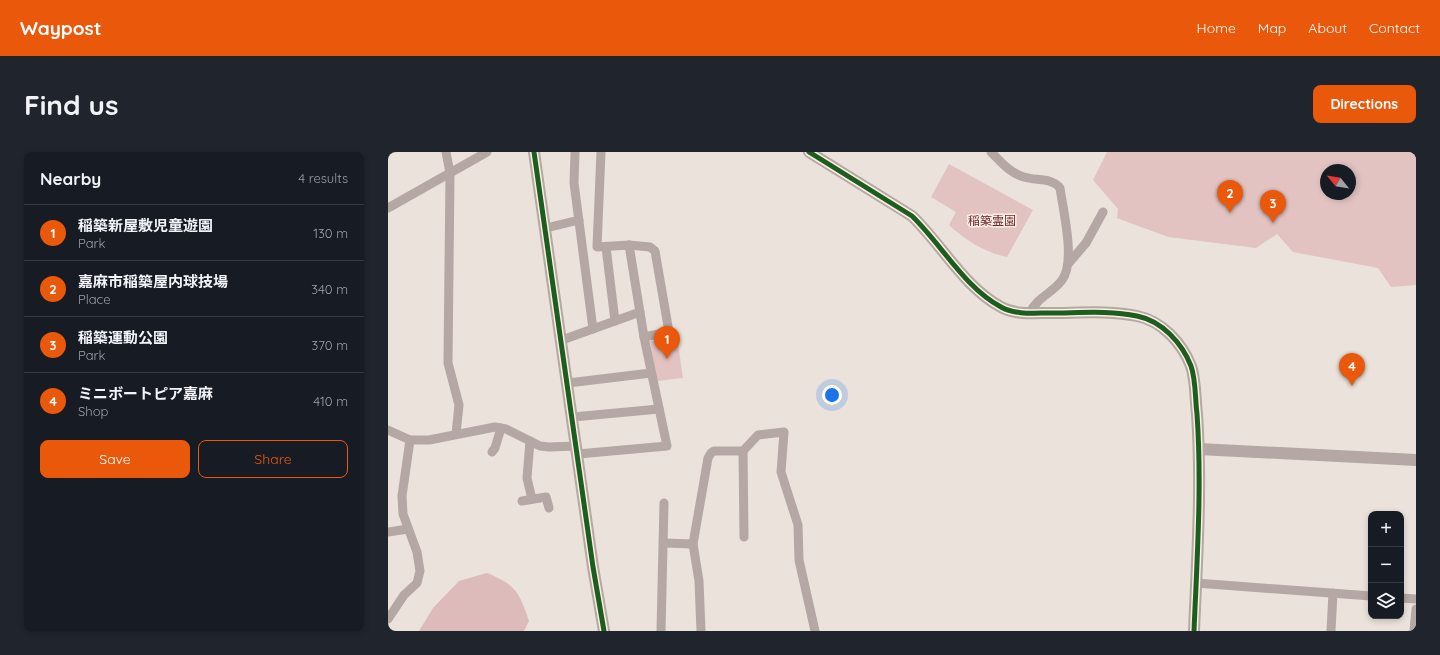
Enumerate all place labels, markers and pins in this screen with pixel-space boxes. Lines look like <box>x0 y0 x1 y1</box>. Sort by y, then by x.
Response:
pin: 2 <box>1217 180 1243 213</box>
pin: 3 <box>1260 190 1286 223</box>
pin: 1 <box>654 326 680 359</box>
pin: 4 <box>1339 353 1365 386</box>

